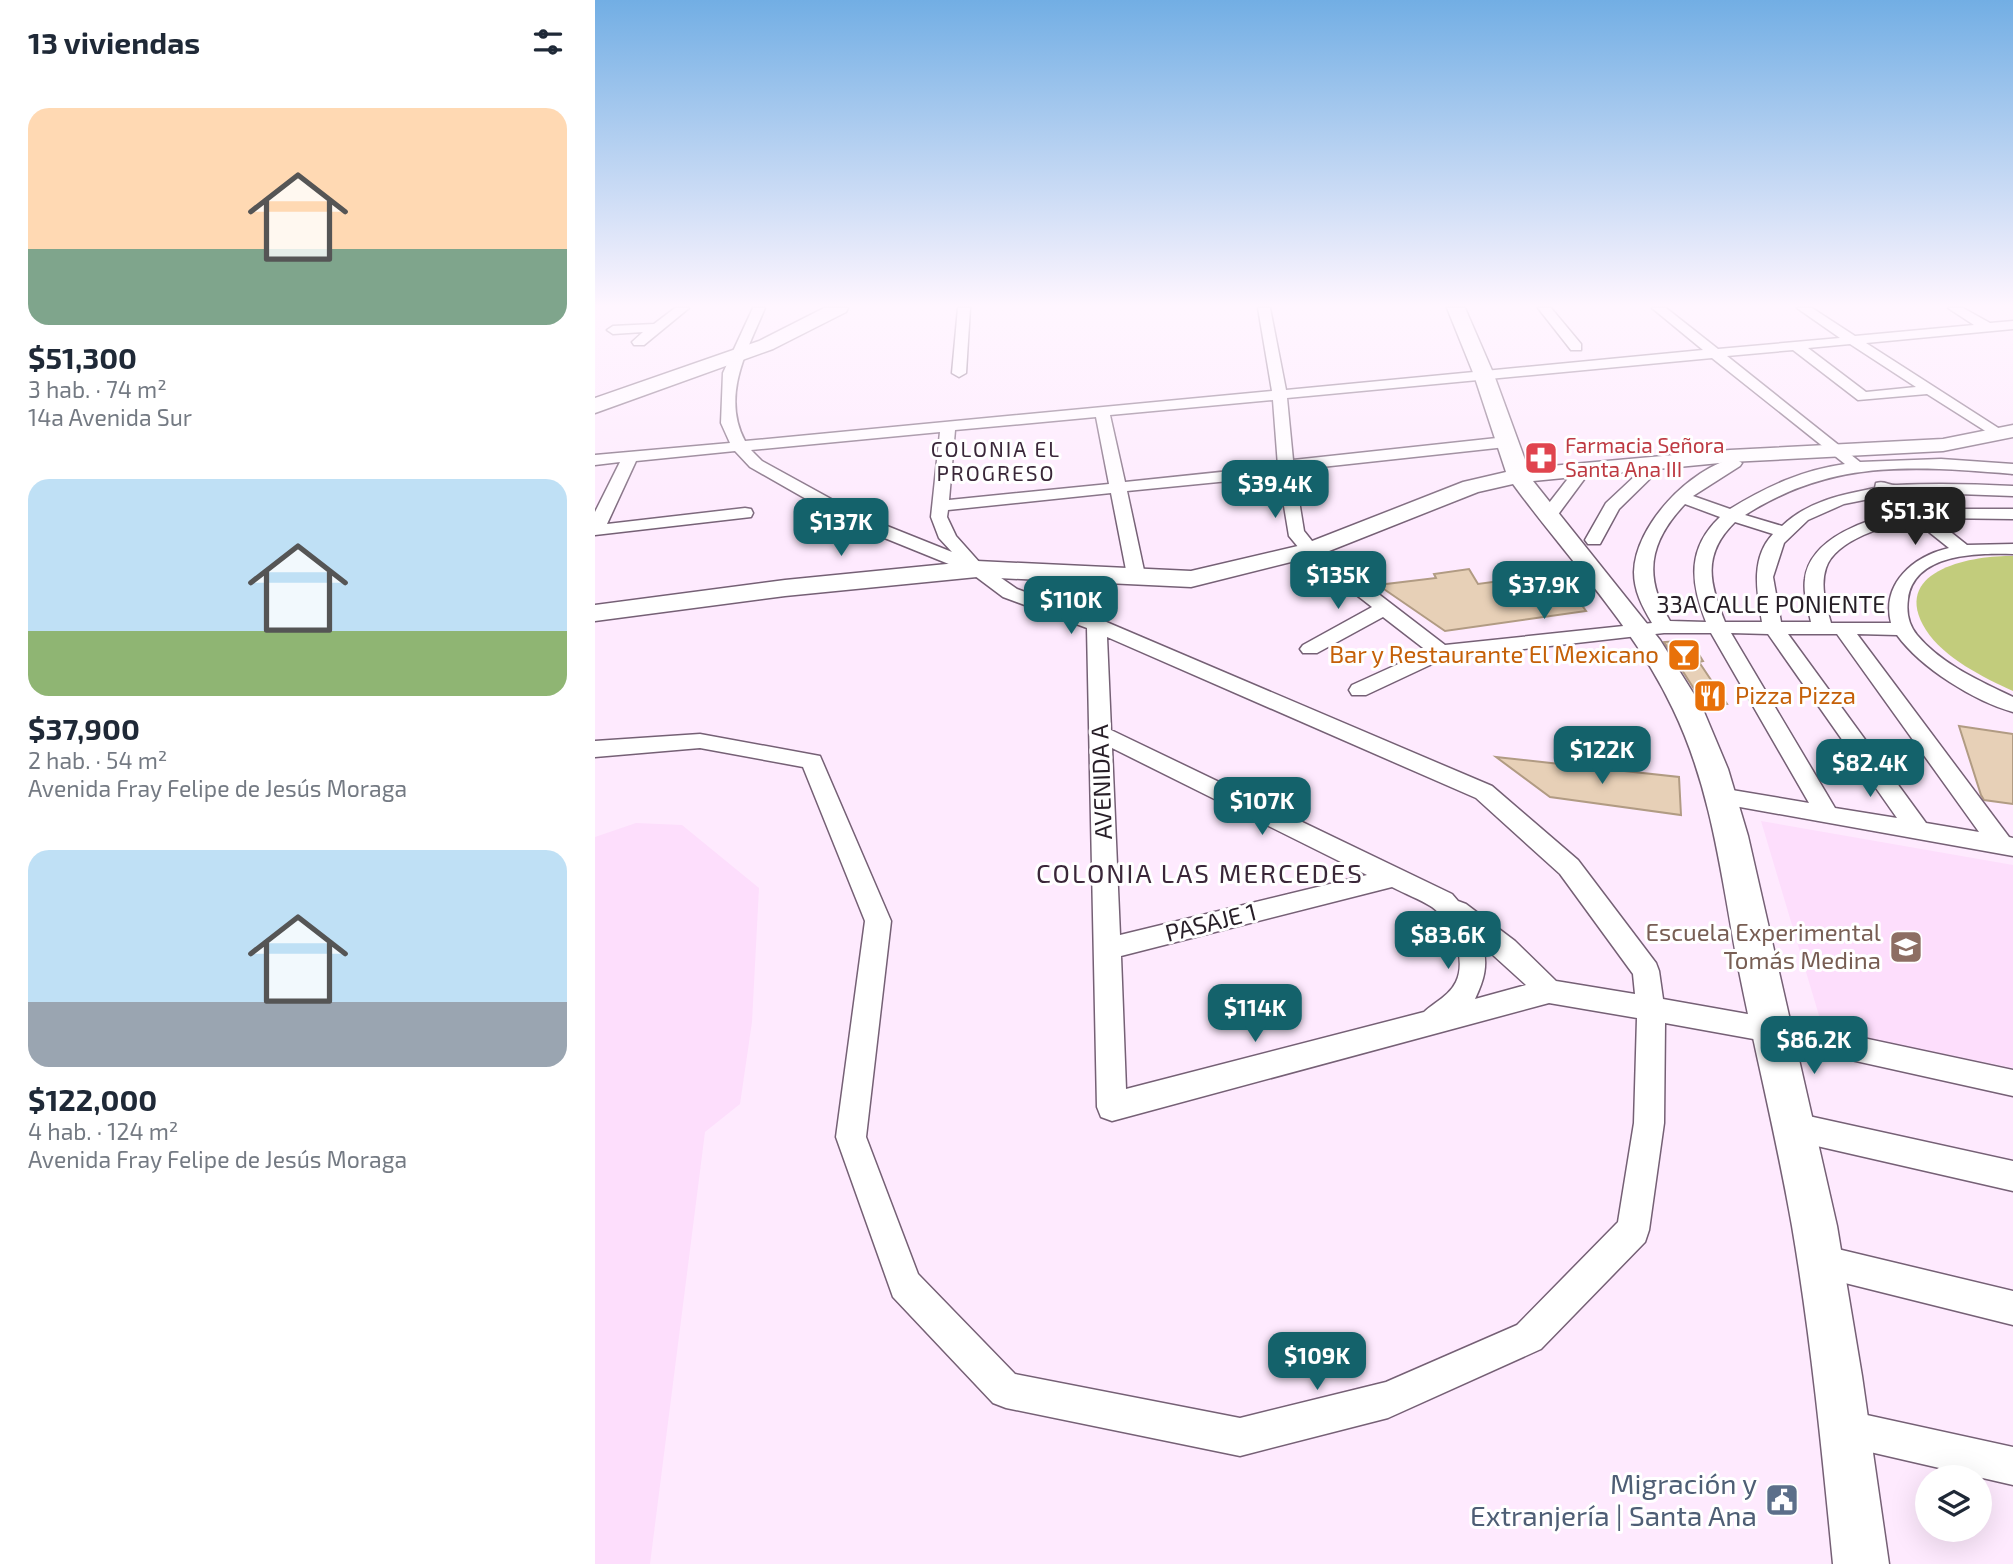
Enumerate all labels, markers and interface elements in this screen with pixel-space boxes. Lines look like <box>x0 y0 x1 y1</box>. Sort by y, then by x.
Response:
icon: filters <box>529 23 567 61</box>
text: 13 viviendas <box>28 24 200 60</box>
icon: home <box>235 154 361 280</box>
text: $51,300 <box>28 339 137 375</box>
text: 3 hab. · 74 m² <box>28 375 167 403</box>
text: 14a Avenida Sur <box>28 403 192 431</box>
place label: Farmacia Señora Santa Ana III <box>1565 432 1725 481</box>
district label: COLONIA EL PROGRESO <box>931 436 1061 485</box>
pharmacy icon: Farmacia Señora Santa Ana III <box>1522 439 1560 477</box>
pin: $39.4K <box>1218 461 1332 520</box>
text: $39.4K <box>1238 469 1312 497</box>
pin: $51.3K <box>1858 488 1972 547</box>
text: $51.3K <box>1880 496 1950 524</box>
pin: $137K <box>792 498 890 558</box>
text: $137K <box>809 507 873 535</box>
icon: home <box>235 525 361 651</box>
pin: $135K <box>1289 552 1387 611</box>
text: $135K <box>1306 560 1370 588</box>
pin: $37.9K <box>1487 562 1601 621</box>
text: $37.9K <box>1508 570 1580 598</box>
pin: $110K <box>1022 576 1120 636</box>
text: $110K <box>1040 585 1102 613</box>
street label: 33A CALLE PONIENTE <box>1656 589 1886 618</box>
bar icon: Bar y Restaurante El Mexicano <box>1665 636 1703 674</box>
place label: Bar y Restaurante El Mexicano <box>1329 639 1659 668</box>
restaurant icon: Pizza Pizza <box>1691 677 1729 715</box>
place label: Pizza Pizza <box>1735 680 1856 709</box>
text: $37,900 <box>28 710 140 746</box>
street label: AVENIDA A <box>1084 724 1117 840</box>
pin: $122K <box>1553 726 1651 786</box>
text: $122K <box>1570 735 1634 763</box>
pin: $82.4K <box>1813 740 1927 799</box>
text: 2 hab. · 54 m² <box>28 746 167 774</box>
text: $82.4K <box>1832 748 1908 776</box>
text: Avenida Fray Felipe de Jesús Moraga <box>28 774 407 802</box>
pin: $107K <box>1213 778 1311 837</box>
text: $107K <box>1230 786 1294 814</box>
district label: COLONIA LAS MERCEDES <box>1036 857 1364 888</box>
icon: home <box>235 896 361 1022</box>
street label: PASAJE 1 <box>1162 896 1259 947</box>
pin: $83.6K <box>1391 912 1505 971</box>
place label: Escuela Experimental Tomás Medina <box>1646 917 1881 974</box>
text: $83.6K <box>1411 920 1485 948</box>
school or university icon: Escuela Experimental Tomás Medina <box>1887 928 1925 966</box>
pin: $114K <box>1206 984 1304 1044</box>
text: $114K <box>1224 993 1286 1021</box>
pin: $86.2K <box>1757 1016 1871 1076</box>
text: $86.2K <box>1777 1025 1851 1053</box>
text: $122,000 <box>28 1081 157 1117</box>
text: 4 hab. · 124 m² <box>28 1117 178 1145</box>
text: Avenida Fray Felipe de Jesús Moraga <box>28 1145 407 1173</box>
pin: $109K <box>1268 1332 1366 1392</box>
text: $109K <box>1284 1341 1350 1369</box>
map controls <box>1915 1465 1992 1542</box>
button: layers <box>1915 1465 1992 1542</box>
place label: Migración y Extranjería | Santa Ana <box>1470 1466 1757 1532</box>
public building icon: Migración y Extranjería | Santa Ana <box>1763 1481 1801 1519</box>

